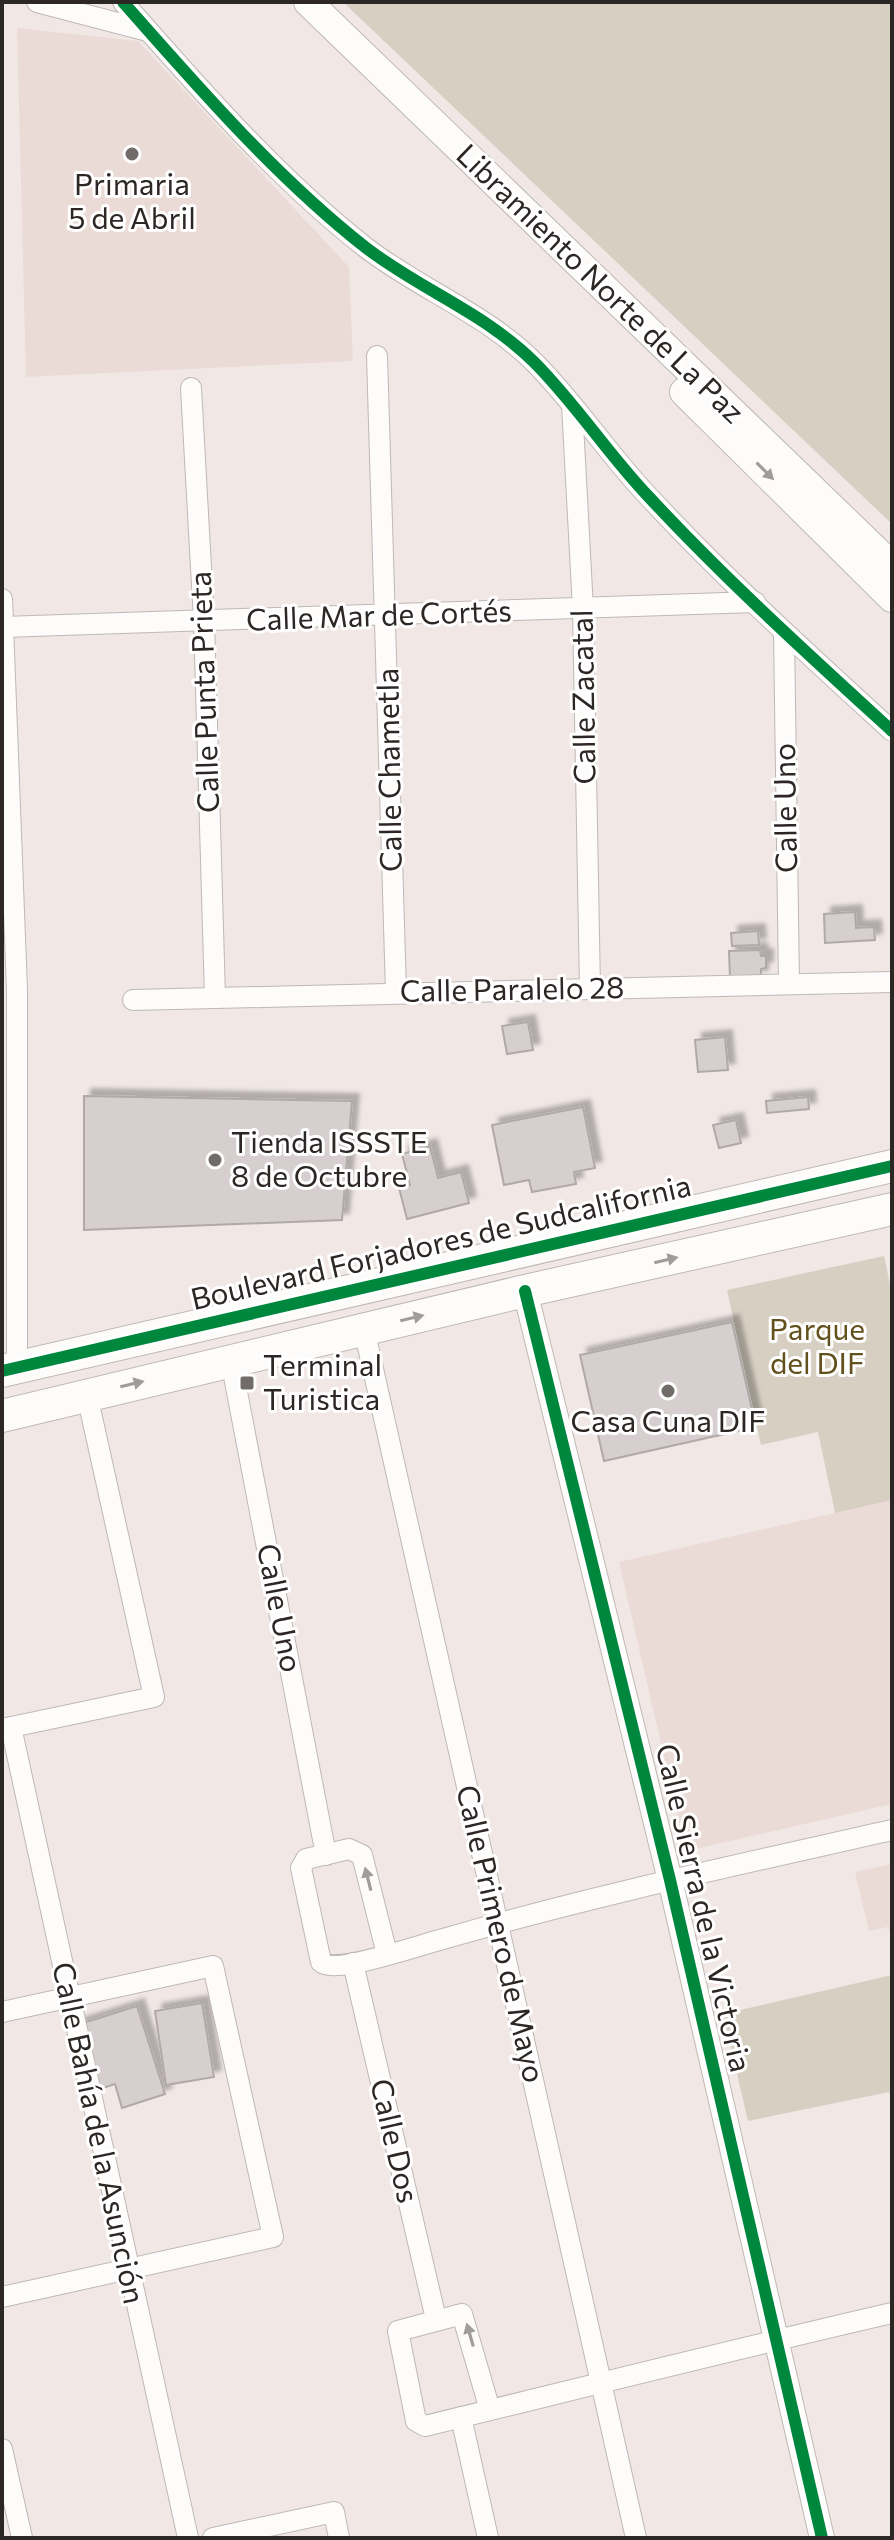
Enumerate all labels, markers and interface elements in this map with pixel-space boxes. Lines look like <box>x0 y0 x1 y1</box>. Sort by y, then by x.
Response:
street label: Libramiento Norte de La Paz <box>450 135 753 430</box>
marker: Primaria 5 de Abril <box>123 145 141 163</box>
place label: Primaria 5 de Abril <box>68 164 196 235</box>
one-way arrow <box>755 462 774 480</box>
street label: Calle Punta Prieta <box>180 571 225 814</box>
street label: Calle Mar de Cortés <box>245 590 512 637</box>
street label: Calle Zacatal <box>561 609 602 785</box>
street label: Calle Chametla <box>367 668 408 872</box>
street label: Calle Uno <box>764 743 803 873</box>
street label: Calle Paralelo 28 <box>399 967 624 1008</box>
place label: Tienda ISSSTE 8 de Octubre <box>231 1122 428 1193</box>
marker: Tienda ISSSTE 8 de Octubre <box>206 1151 224 1169</box>
street label: Boulevard Forjadores de Sudcalifornia <box>187 1165 694 1316</box>
one-way arrow <box>653 1253 678 1266</box>
park label: Parque del DIF <box>769 1309 865 1380</box>
one-way arrow <box>400 1311 425 1324</box>
place label: Terminal Turistica <box>263 1345 382 1416</box>
marker: Terminal Turistica <box>238 1374 256 1392</box>
one-way arrow <box>120 1378 145 1390</box>
marker: Casa Cuna DIF <box>659 1382 677 1400</box>
place label: Casa Cuna DIF <box>571 1401 765 1438</box>
street label: Calle Uno <box>251 1540 312 1675</box>
street label: Calle Sierra de la Victoria <box>650 1740 761 2075</box>
street label: Calle Primero de Mayo <box>450 1781 555 2086</box>
one-way arrow <box>362 1866 374 1891</box>
street label: Calle Bahía de la Asunción <box>46 1958 155 2307</box>
street label: Calle Dos <box>364 2075 429 2206</box>
one-way arrow <box>463 2322 476 2346</box>

